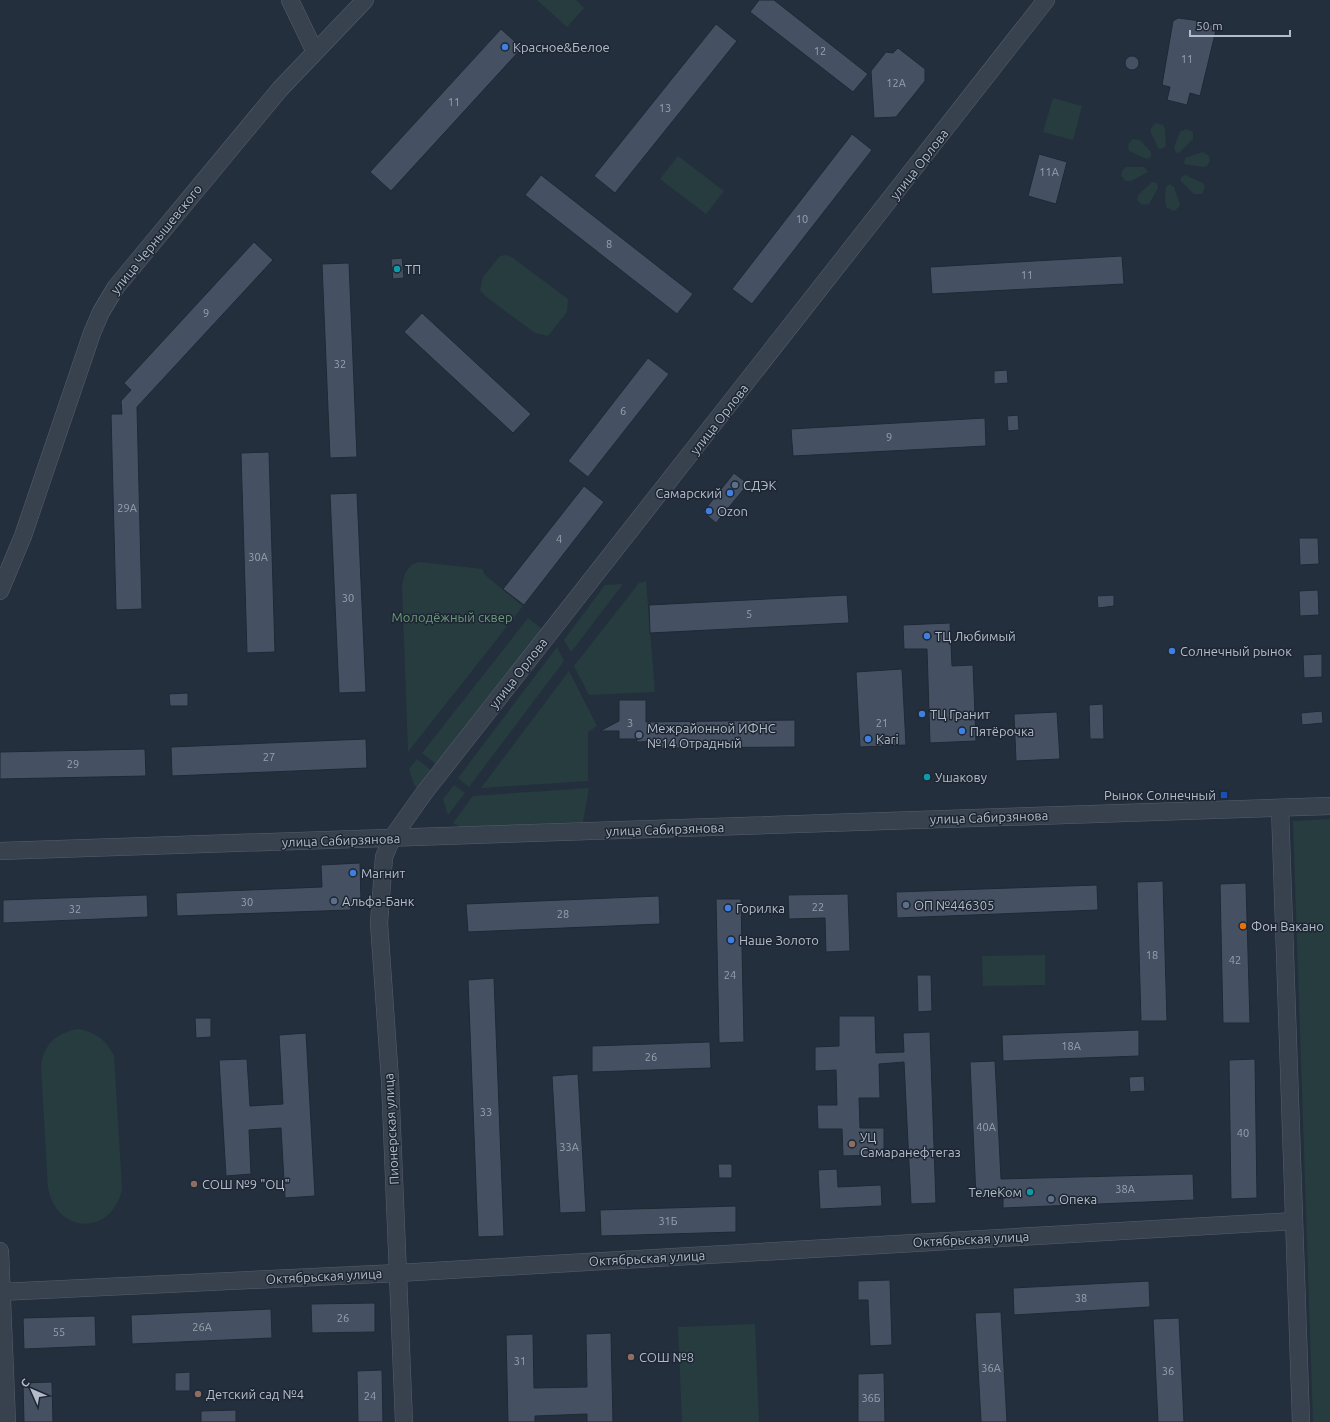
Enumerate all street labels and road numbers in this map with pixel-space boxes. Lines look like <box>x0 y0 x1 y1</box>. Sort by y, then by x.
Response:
street label: улица Орлова <box>887 126 951 202</box>
street label: улица Чернышевского <box>108 182 204 296</box>
street label: улица Орлова <box>687 381 751 457</box>
street label: улица Орлова <box>486 635 550 711</box>
street label: улица Сабирзянова <box>930 808 1048 826</box>
street label: улица Сабирзянова <box>606 820 724 838</box>
street label: улица Сабирзянова <box>282 831 400 849</box>
street label: Пионерская улица <box>381 1073 401 1185</box>
street label: Октябрьская улица <box>912 1229 1030 1249</box>
street label: Октябрьская улица <box>588 1248 706 1268</box>
street label: Октябрьская улица <box>265 1266 383 1286</box>

